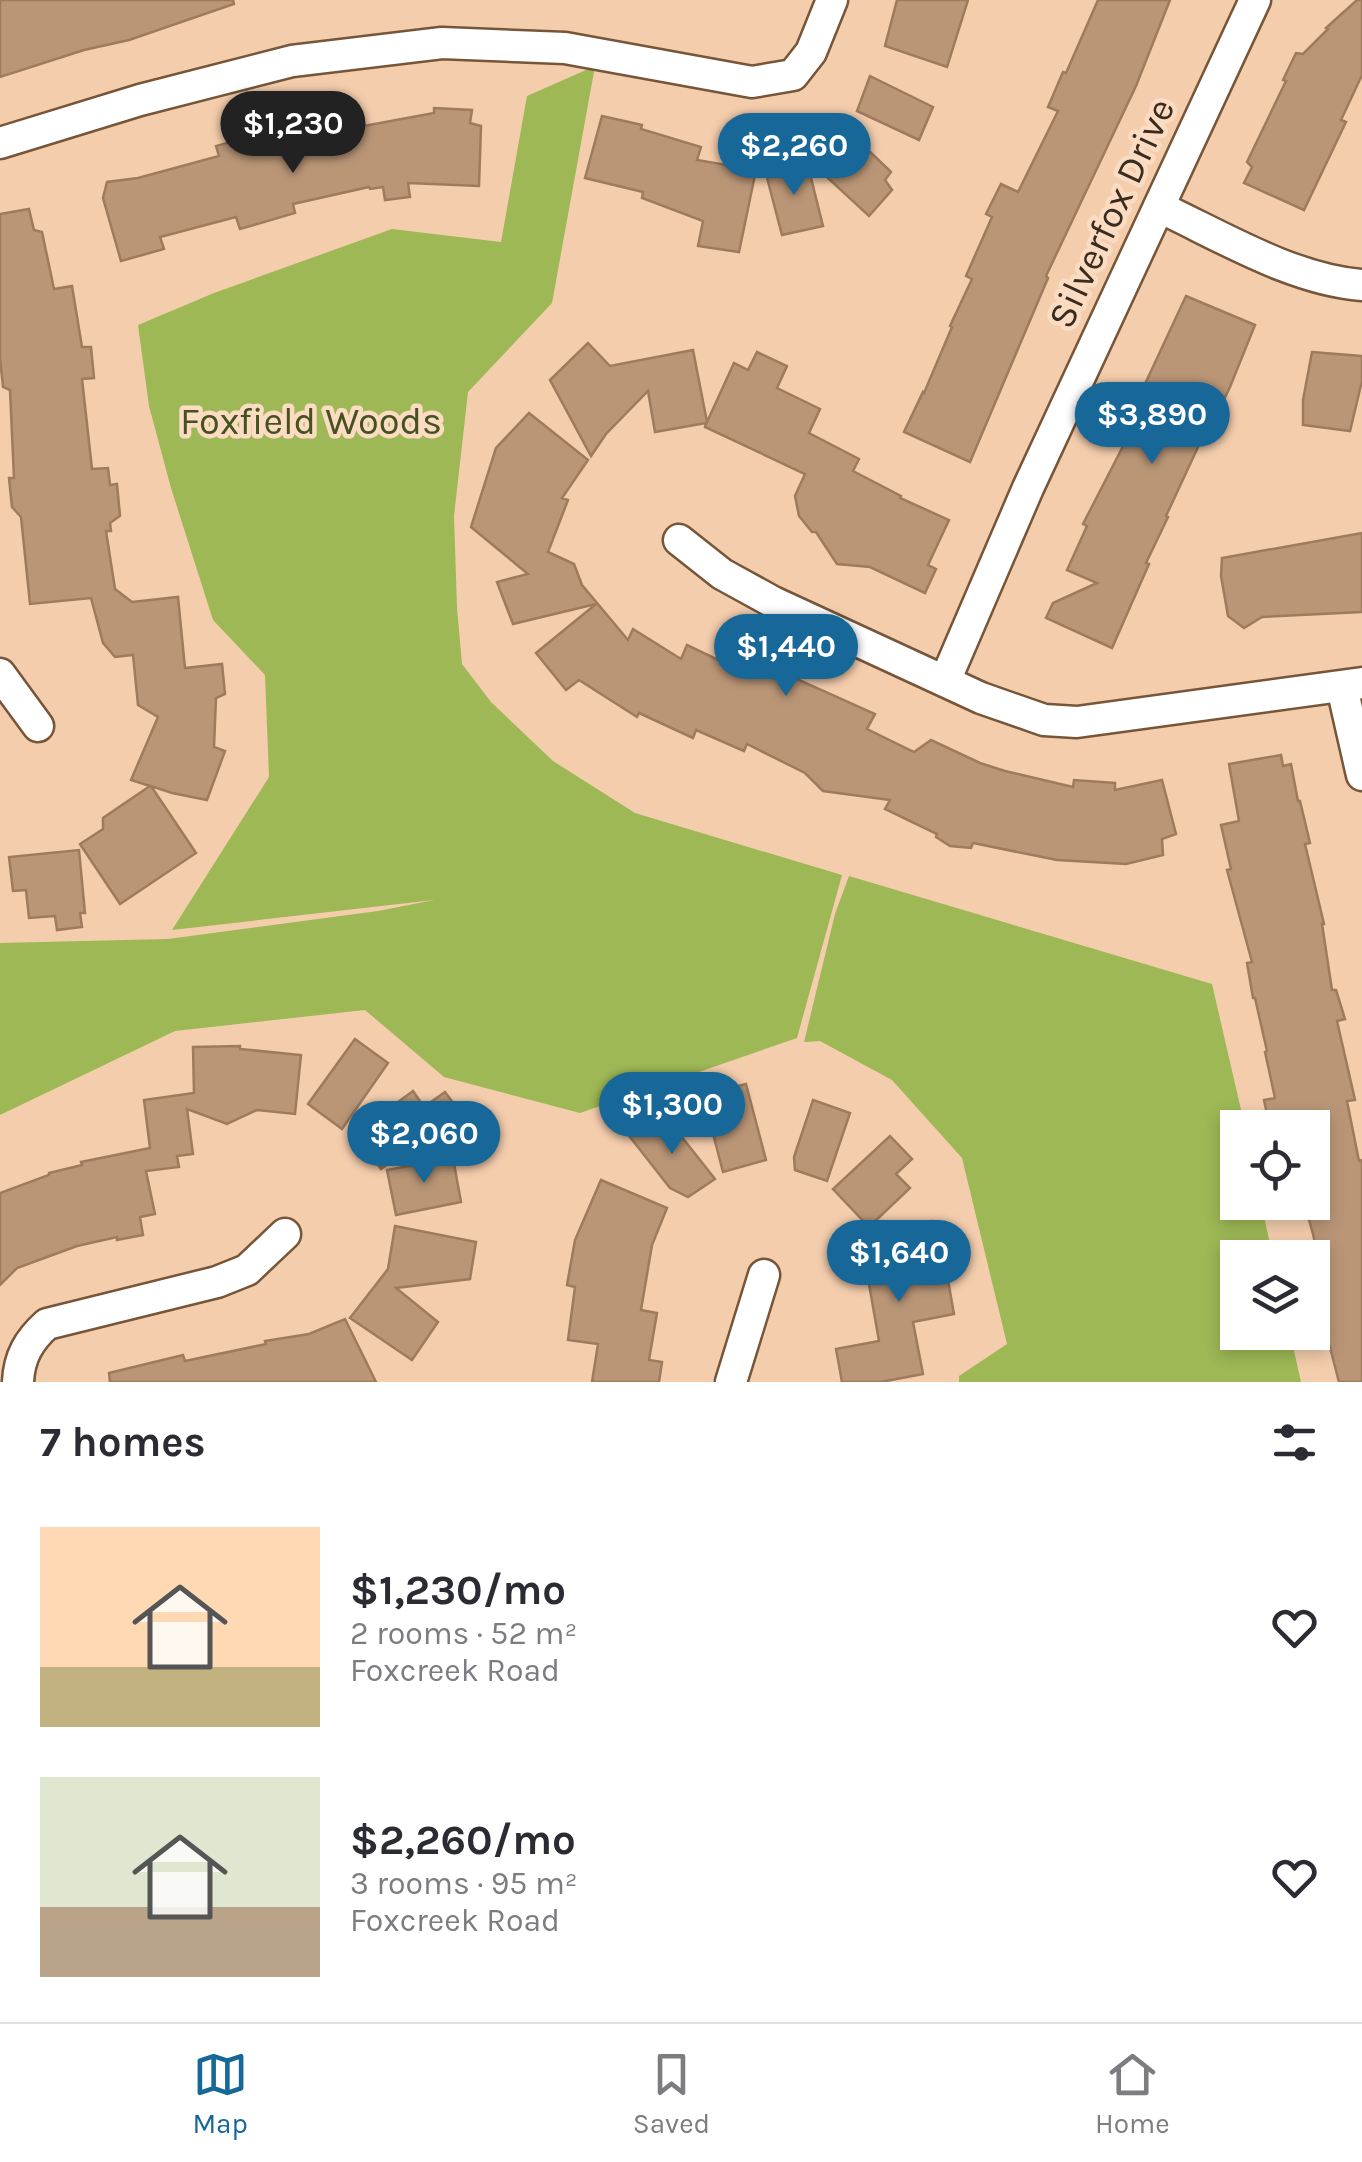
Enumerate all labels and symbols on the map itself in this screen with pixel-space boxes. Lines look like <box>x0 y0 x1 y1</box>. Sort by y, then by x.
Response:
pin: $1,230 <box>212 91 374 176</box>
street label: Silverfox Drive <box>1039 91 1184 335</box>
pin: $2,260 <box>713 113 875 198</box>
pin: $3,890 <box>1071 382 1233 467</box>
park label: Foxfield Woods <box>180 399 442 444</box>
pin: $1,440 <box>705 614 867 699</box>
pin: $1,300 <box>591 1072 753 1157</box>
pin: $2,060 <box>343 1101 505 1186</box>
pin: $1,640 <box>818 1220 980 1305</box>

